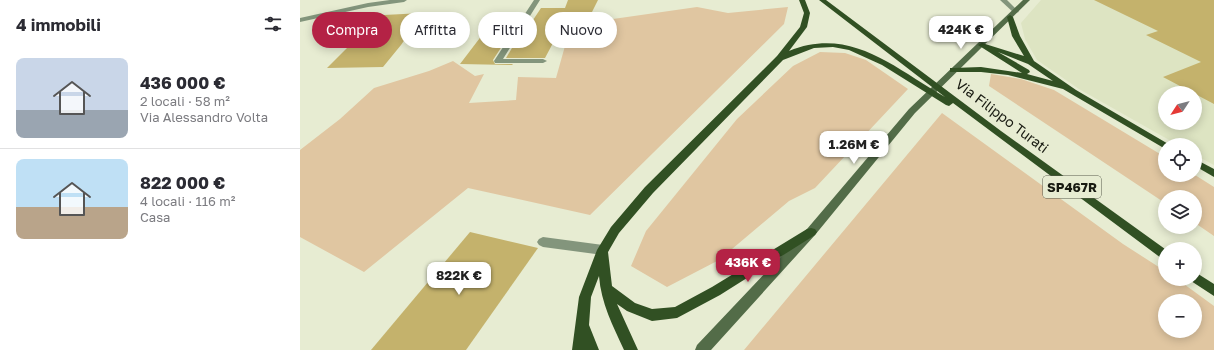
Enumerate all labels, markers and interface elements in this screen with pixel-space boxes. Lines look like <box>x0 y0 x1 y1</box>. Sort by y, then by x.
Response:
chip: Compra <box>312 12 392 48</box>
chip: Affitta <box>400 12 470 48</box>
chip: Filtri <box>478 12 537 48</box>
chip: Nuovo <box>545 12 617 48</box>
icon: filters <box>262 13 284 35</box>
text: 4 immobili <box>16 14 101 35</box>
pin: 424K € <box>928 16 994 50</box>
text: 424K € <box>938 21 984 37</box>
text: 436 000 € <box>140 72 225 93</box>
icon: home <box>48 74 96 122</box>
street label: Via Filippo Turati <box>952 75 1052 156</box>
north arrow <box>1158 86 1202 130</box>
map controls <box>1158 86 1202 338</box>
text: 2 locali · 58 m² <box>140 93 230 109</box>
text: Via Alessandro Volta <box>140 109 268 125</box>
pin: 1.26M € <box>817 131 891 165</box>
text: 1.26M € <box>828 136 880 152</box>
button: locate <box>1158 138 1202 182</box>
text: 822 000 € <box>140 172 225 193</box>
icon: home <box>48 175 96 223</box>
road number: SP467R <box>1043 176 1101 198</box>
button: layers <box>1158 190 1202 234</box>
text: 4 locali · 116 m² <box>140 193 235 209</box>
text: Casa <box>140 209 170 225</box>
button: + <box>1158 242 1202 286</box>
pin: 436K € <box>715 249 781 283</box>
text: 436K € <box>725 254 771 270</box>
pin: 822K € <box>426 262 492 296</box>
text: 822K € <box>436 267 482 283</box>
button: − <box>1158 294 1202 338</box>

